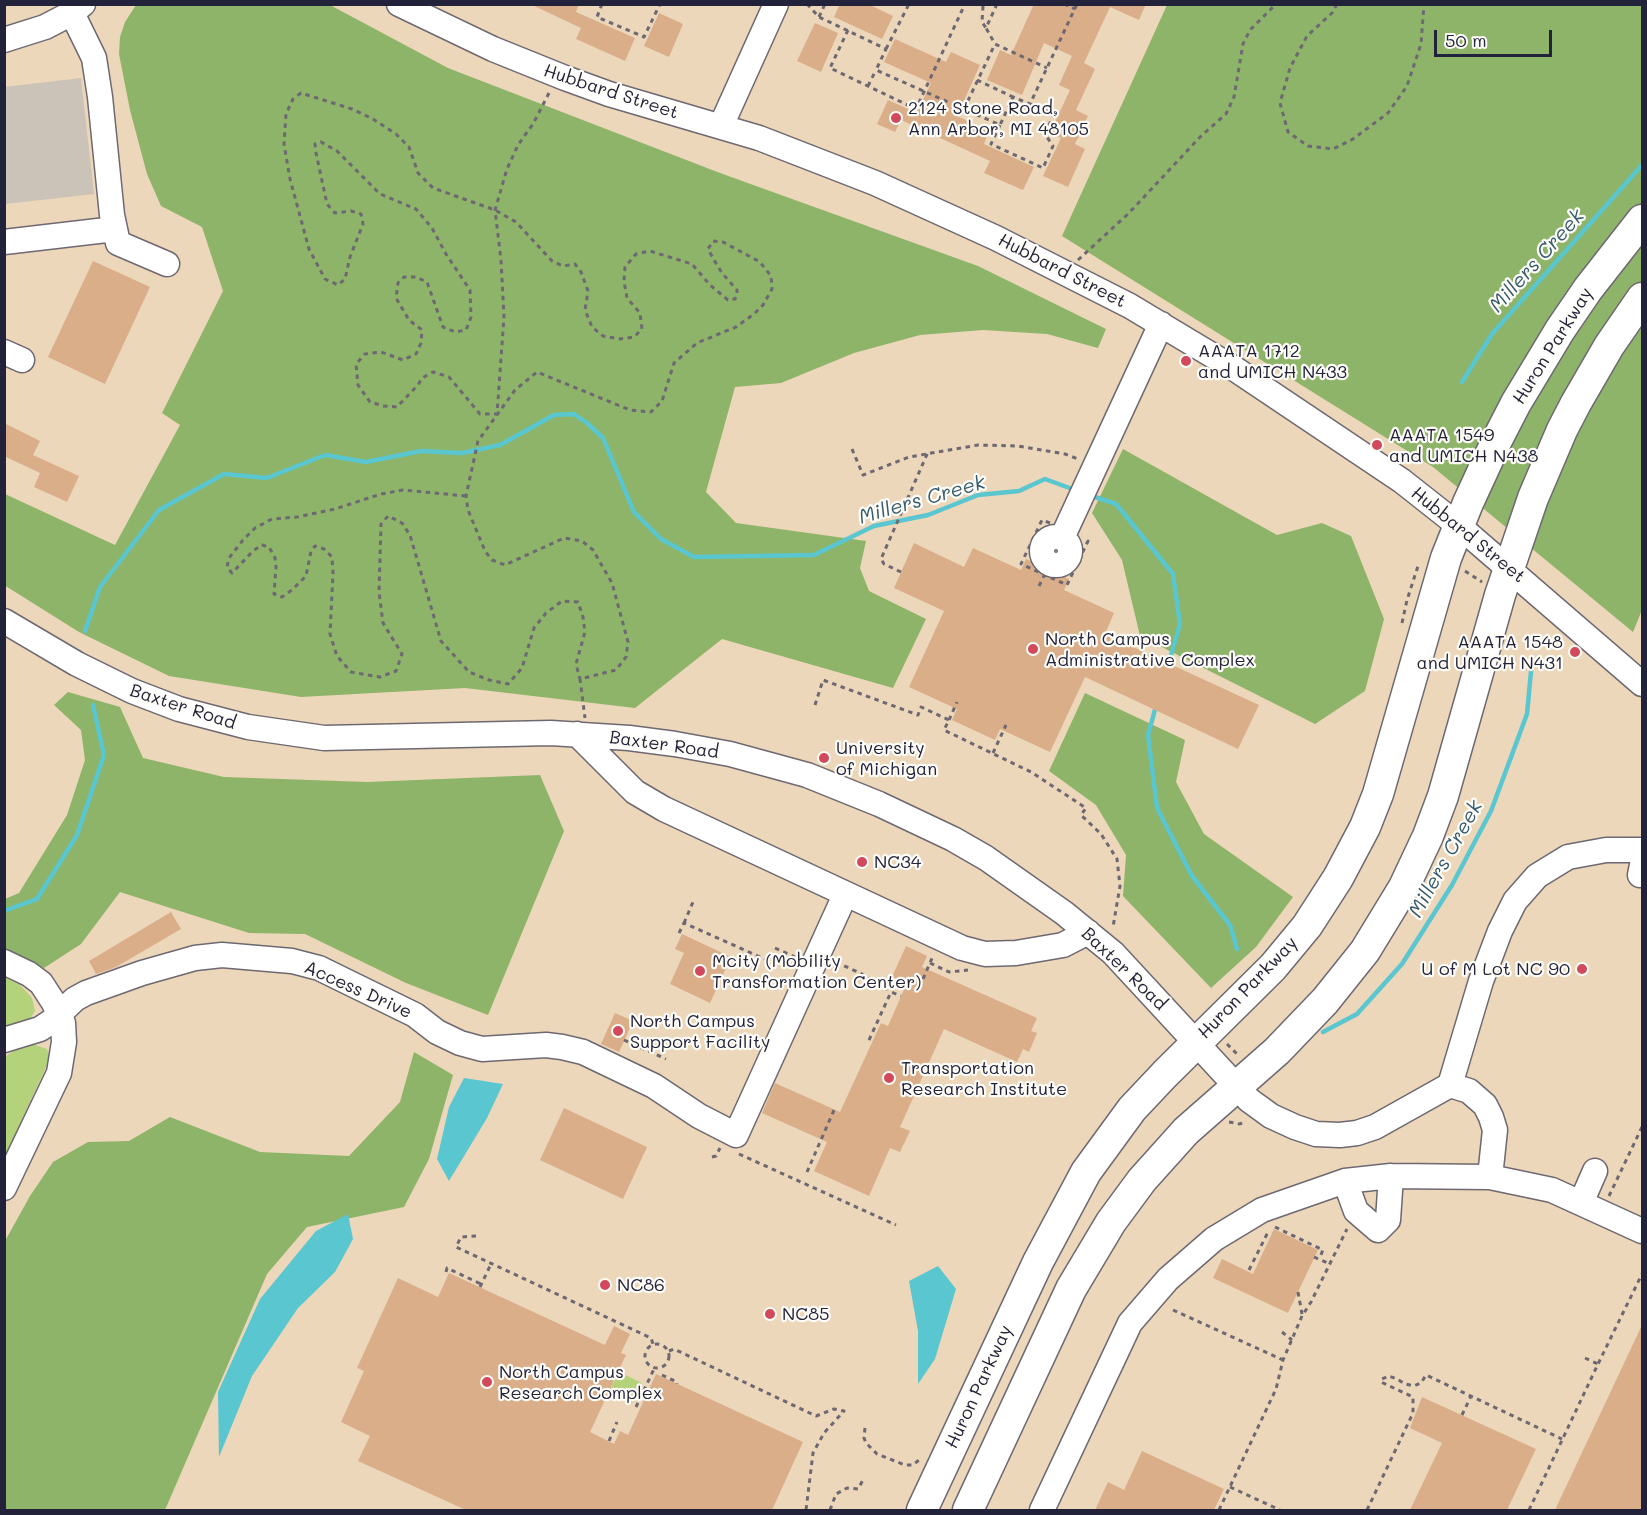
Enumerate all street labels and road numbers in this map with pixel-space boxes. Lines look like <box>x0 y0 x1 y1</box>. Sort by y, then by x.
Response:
street label: Hubbard Street <box>541 60 681 124</box>
street label: Hubbard Street <box>995 230 1129 312</box>
street label: Huron Parkway <box>1508 284 1598 408</box>
street label: Hubbard Street <box>1407 482 1529 588</box>
street label: Baxter Road <box>127 680 239 734</box>
street label: Baxter Road <box>608 727 720 763</box>
street label: Baxter Road <box>1077 923 1171 1015</box>
street label: Huron Parkway <box>1194 932 1302 1044</box>
street label: Access Drive <box>301 957 415 1023</box>
street label: Huron Parkway <box>941 1322 1017 1452</box>

